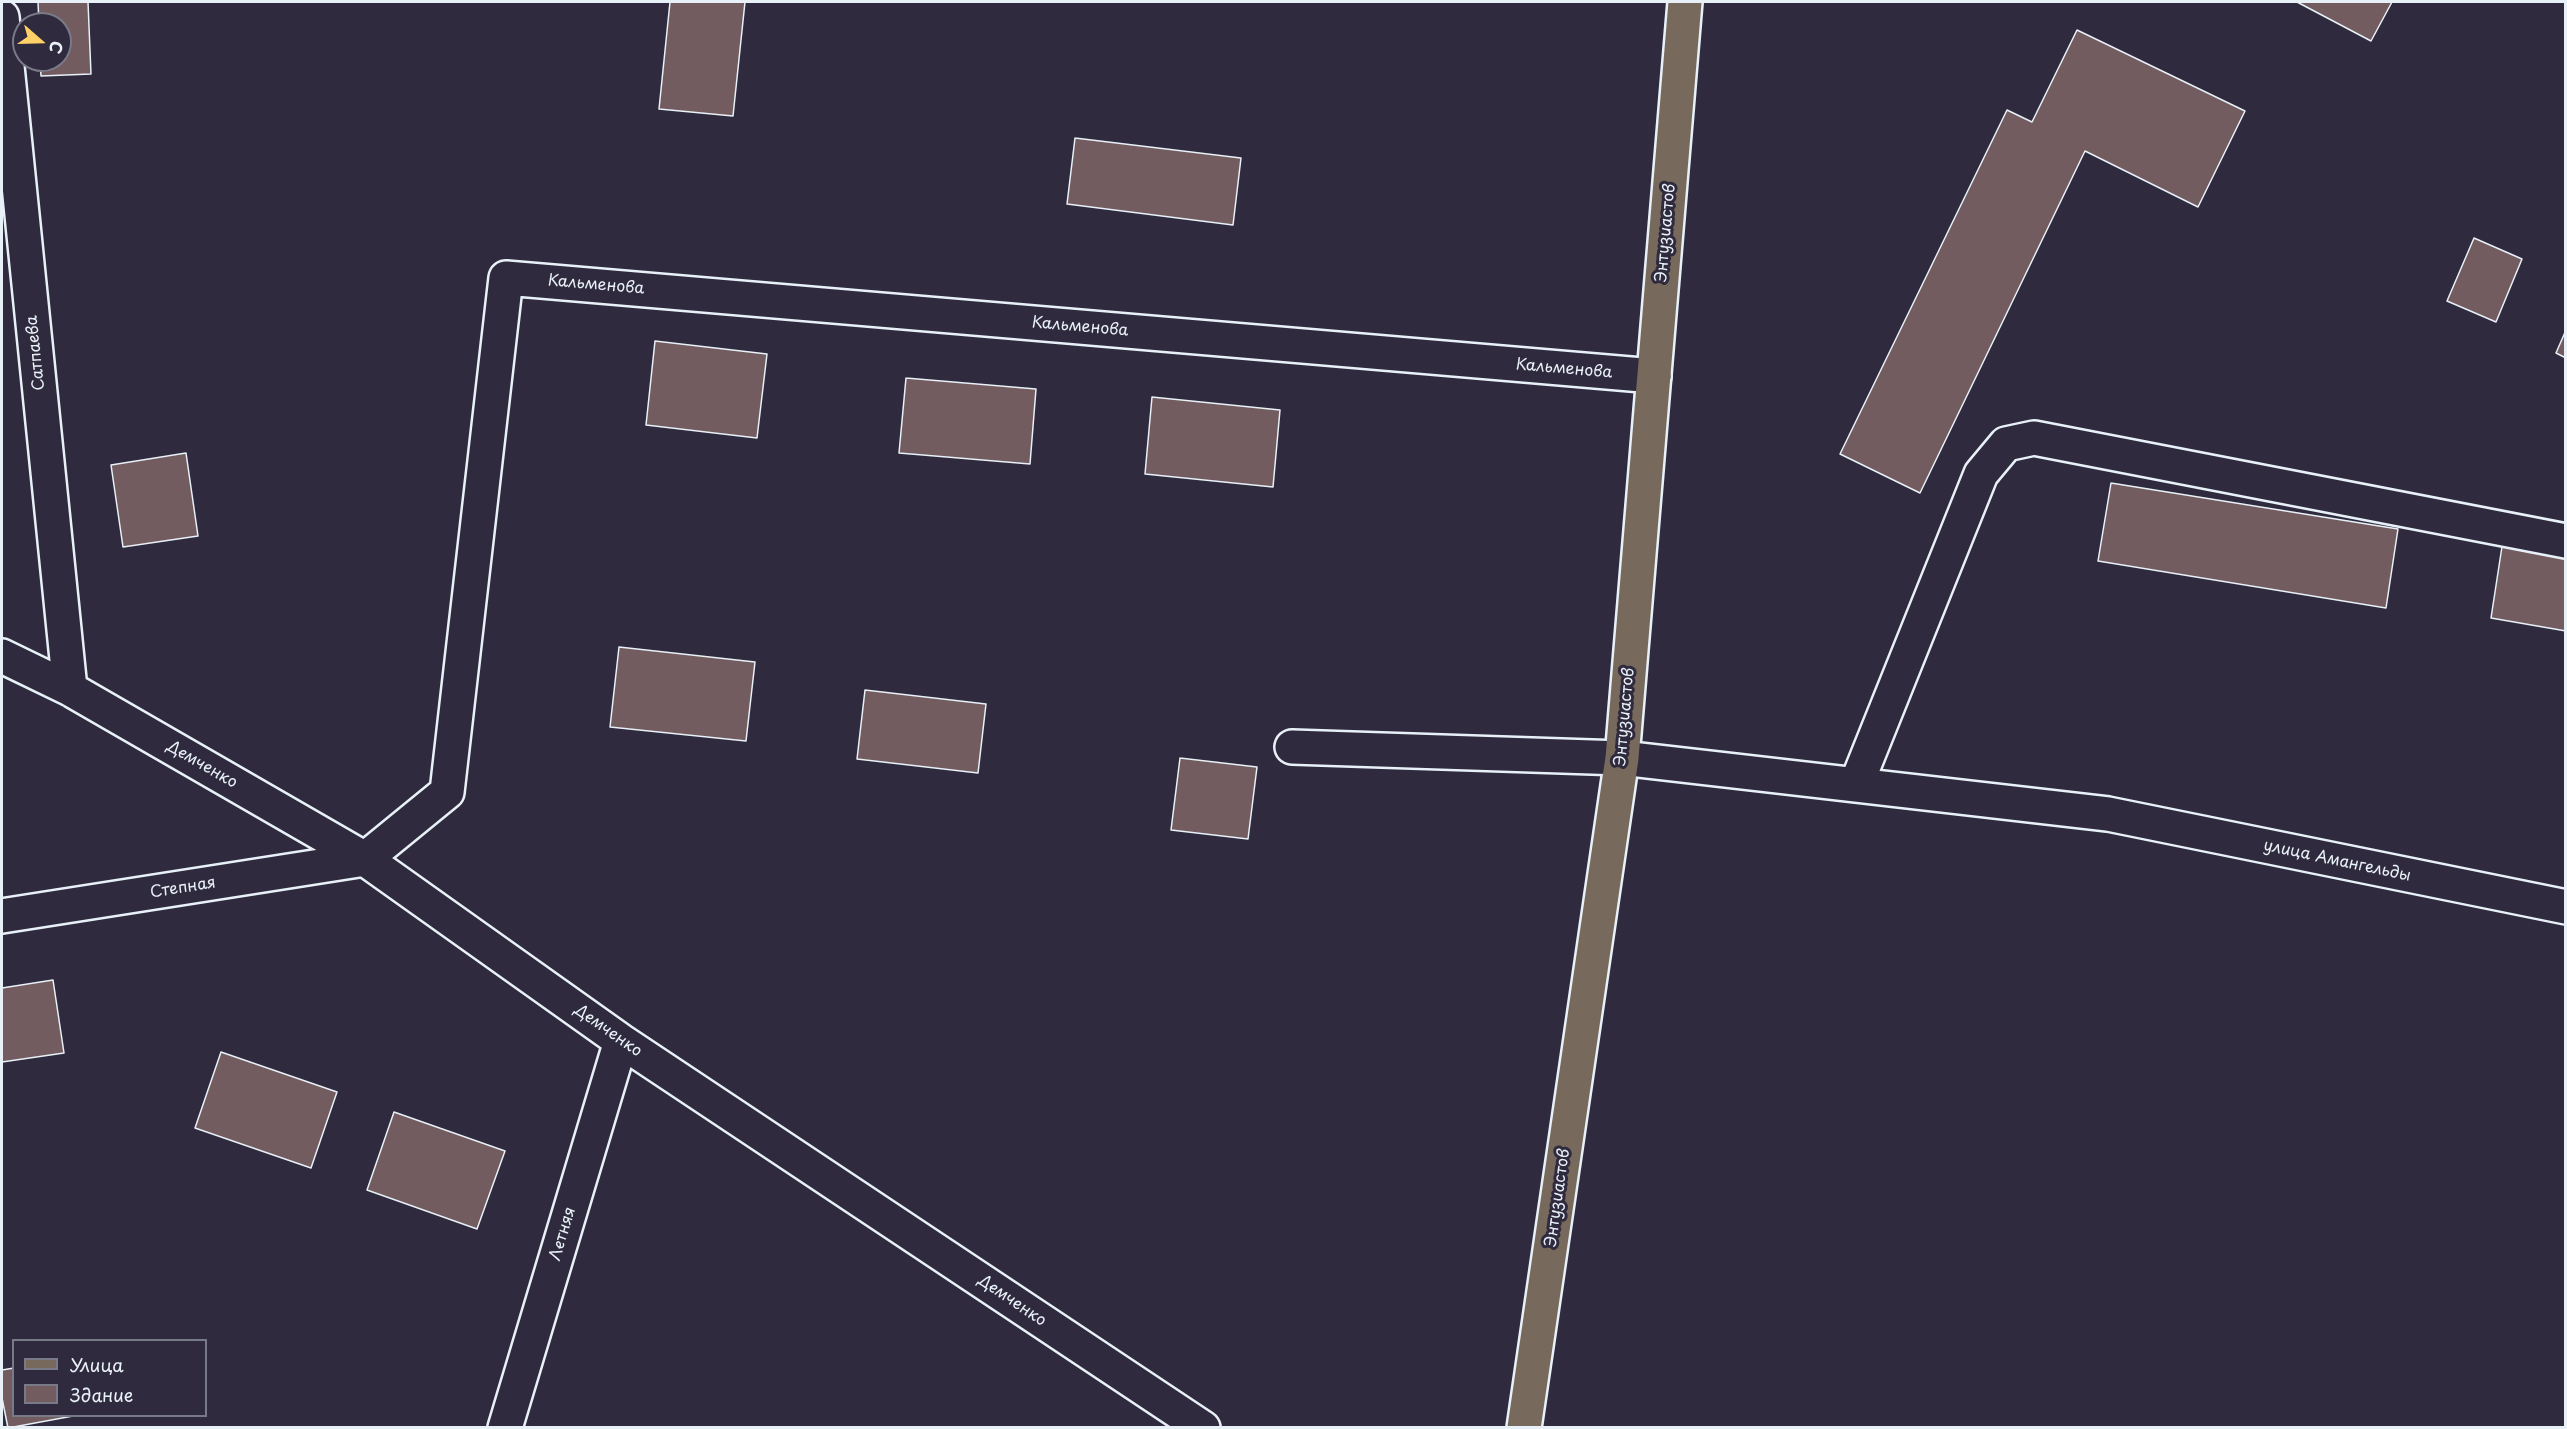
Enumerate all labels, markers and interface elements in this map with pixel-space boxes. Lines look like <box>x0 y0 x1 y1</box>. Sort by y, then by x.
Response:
north arrow <box>12 12 72 72</box>
text: С <box>44 38 70 57</box>
street label: Энтузиастов <box>1652 183 1680 283</box>
street label: Кальменова <box>547 271 645 299</box>
street label: Кальменова <box>1031 313 1129 341</box>
street label: Сатпаева <box>23 314 49 392</box>
street label: Кальменова <box>1515 355 1613 383</box>
street label: Энтузиастов <box>1611 667 1639 767</box>
street label: Демченко <box>163 737 241 793</box>
street label: улица Амангельды <box>2262 836 2412 886</box>
street label: Степная <box>149 873 217 903</box>
street label: Демченко <box>571 1001 645 1061</box>
street label: Энтузиастов <box>1542 1148 1574 1248</box>
street label: Летняя <box>546 1205 580 1263</box>
street label: Демченко <box>974 1271 1050 1331</box>
legend <box>12 1339 207 1417</box>
text: Улица <box>70 1351 124 1378</box>
text: Здание <box>70 1381 133 1408</box>

